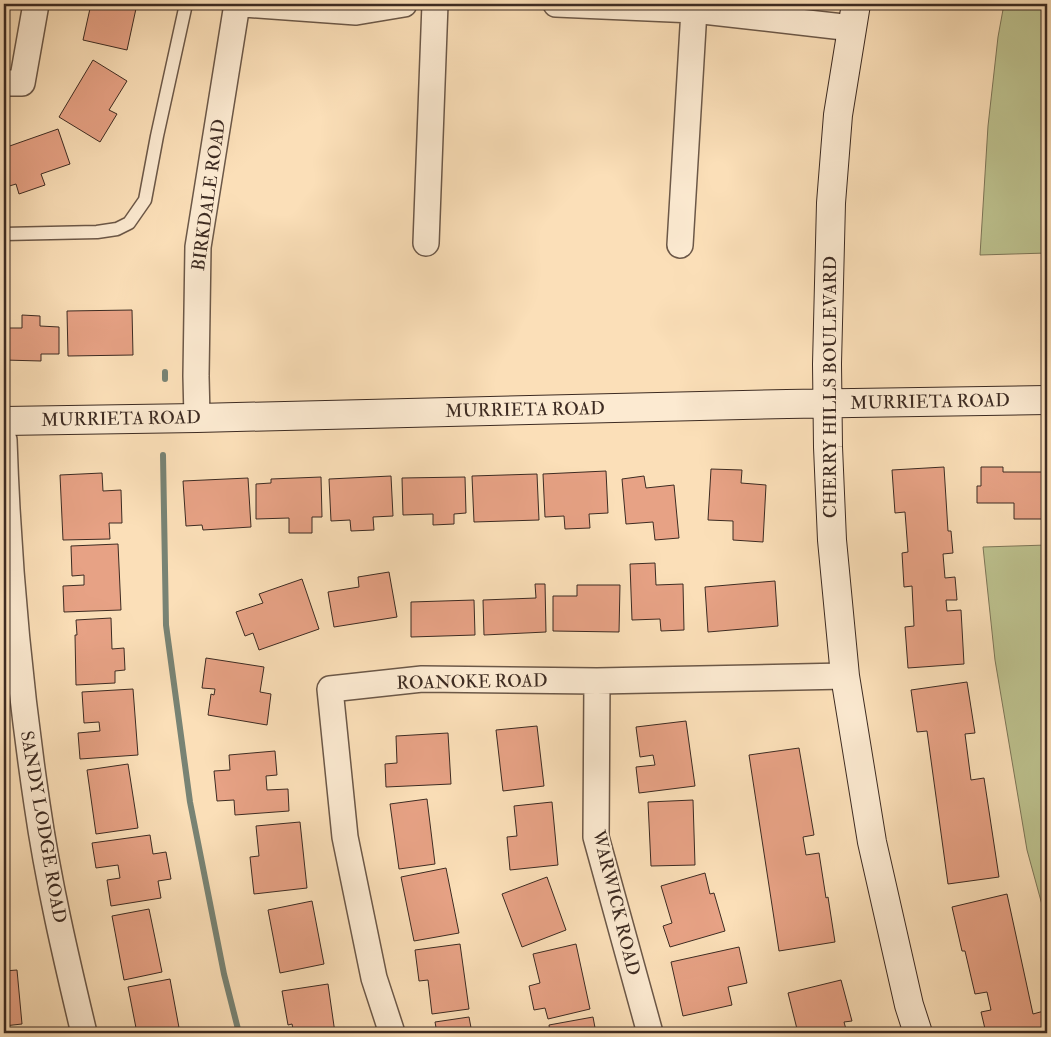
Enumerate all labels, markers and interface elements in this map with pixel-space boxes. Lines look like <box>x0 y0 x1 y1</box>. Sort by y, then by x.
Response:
street label: BIRKDALE ROAD <box>187 118 231 272</box>
street label: CHERRY HILLS BOULEVARD <box>819 256 842 518</box>
street label: MURRIETA ROAD <box>850 389 1010 415</box>
street label: MURRIETA ROAD <box>445 397 605 423</box>
street label: MURRIETA ROAD <box>41 406 201 432</box>
street label: ROANOKE ROAD <box>396 669 548 695</box>
street label: SANDY LODGE ROAD <box>15 729 71 925</box>
street label: WARWICK ROAD <box>587 827 645 978</box>

